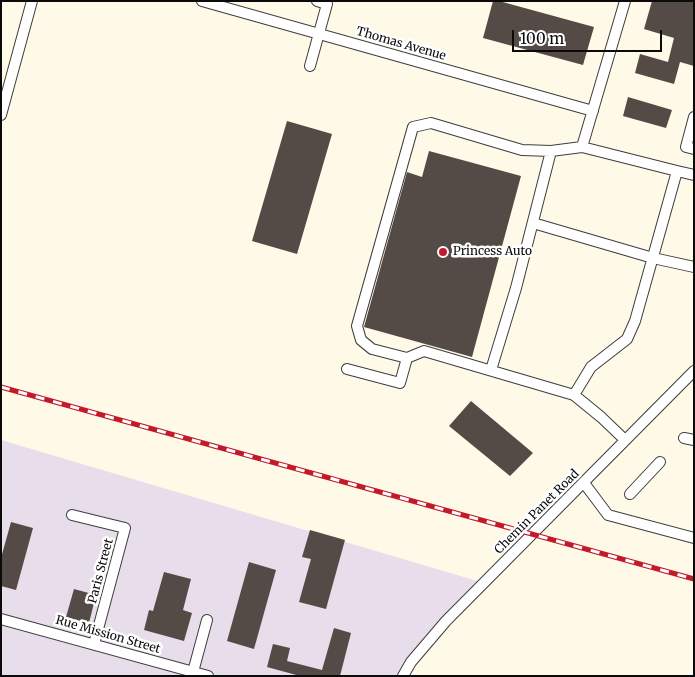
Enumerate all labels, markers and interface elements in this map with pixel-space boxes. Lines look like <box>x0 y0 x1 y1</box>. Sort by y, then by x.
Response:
scale bar <box>515 20 665 52</box>
street label: Thomas Avenue <box>355 24 447 64</box>
text: 100 m <box>520 29 564 48</box>
place label: Princess Auto <box>453 245 532 259</box>
marker: Princess Auto <box>437 246 449 258</box>
street label: Chemin Panet Road <box>492 467 582 557</box>
street label: Paris Street <box>85 537 117 605</box>
street label: Rue Mission Street <box>54 613 162 657</box>

